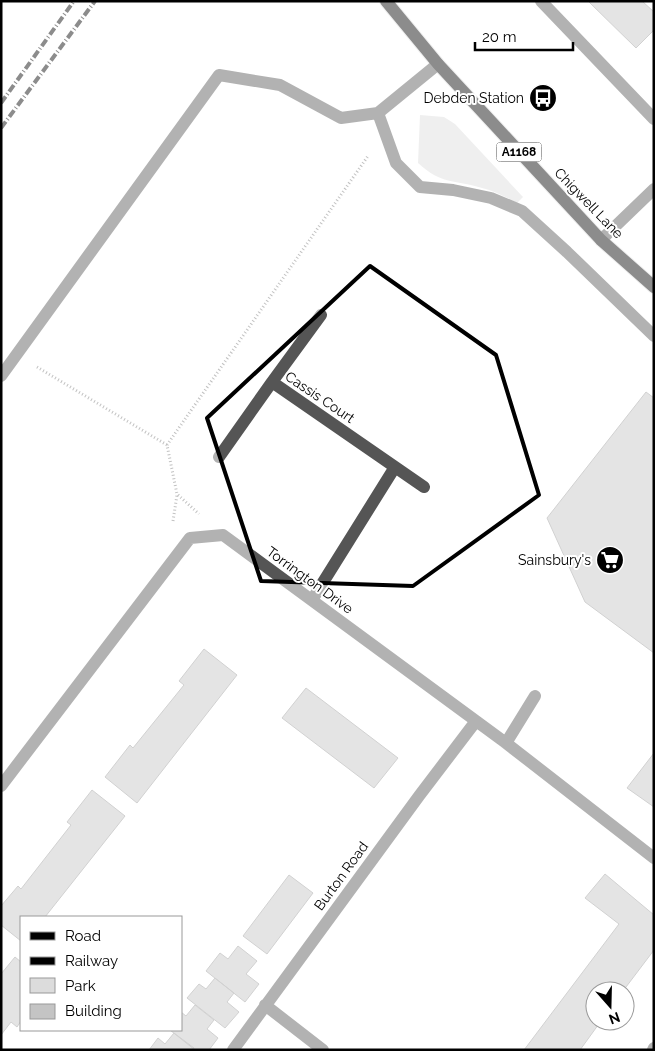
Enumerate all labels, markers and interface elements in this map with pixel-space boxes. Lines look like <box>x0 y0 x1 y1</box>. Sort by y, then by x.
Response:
scale bar <box>475 20 572 52</box>
text: 20 m <box>482 28 517 46</box>
bus stop icon: Debden Station <box>528 83 558 113</box>
place label: Debden Station <box>424 90 524 106</box>
road number: A1168 <box>496 142 542 162</box>
street label: Chigwell Lane <box>551 164 627 242</box>
street label: Cassis Court <box>282 368 358 426</box>
street label: Torrington Drive <box>264 543 356 617</box>
supermarket icon: Sainsbury's <box>595 545 625 575</box>
place label: Sainsbury's <box>518 552 591 568</box>
street label: Burton Road <box>311 839 371 913</box>
legend <box>20 916 182 1031</box>
text: Road <box>65 927 101 945</box>
text: Railway <box>65 952 118 970</box>
text: Park <box>65 977 96 995</box>
north arrow <box>585 981 635 1031</box>
text: Building <box>65 1002 122 1020</box>
text: N <box>607 1009 622 1028</box>

